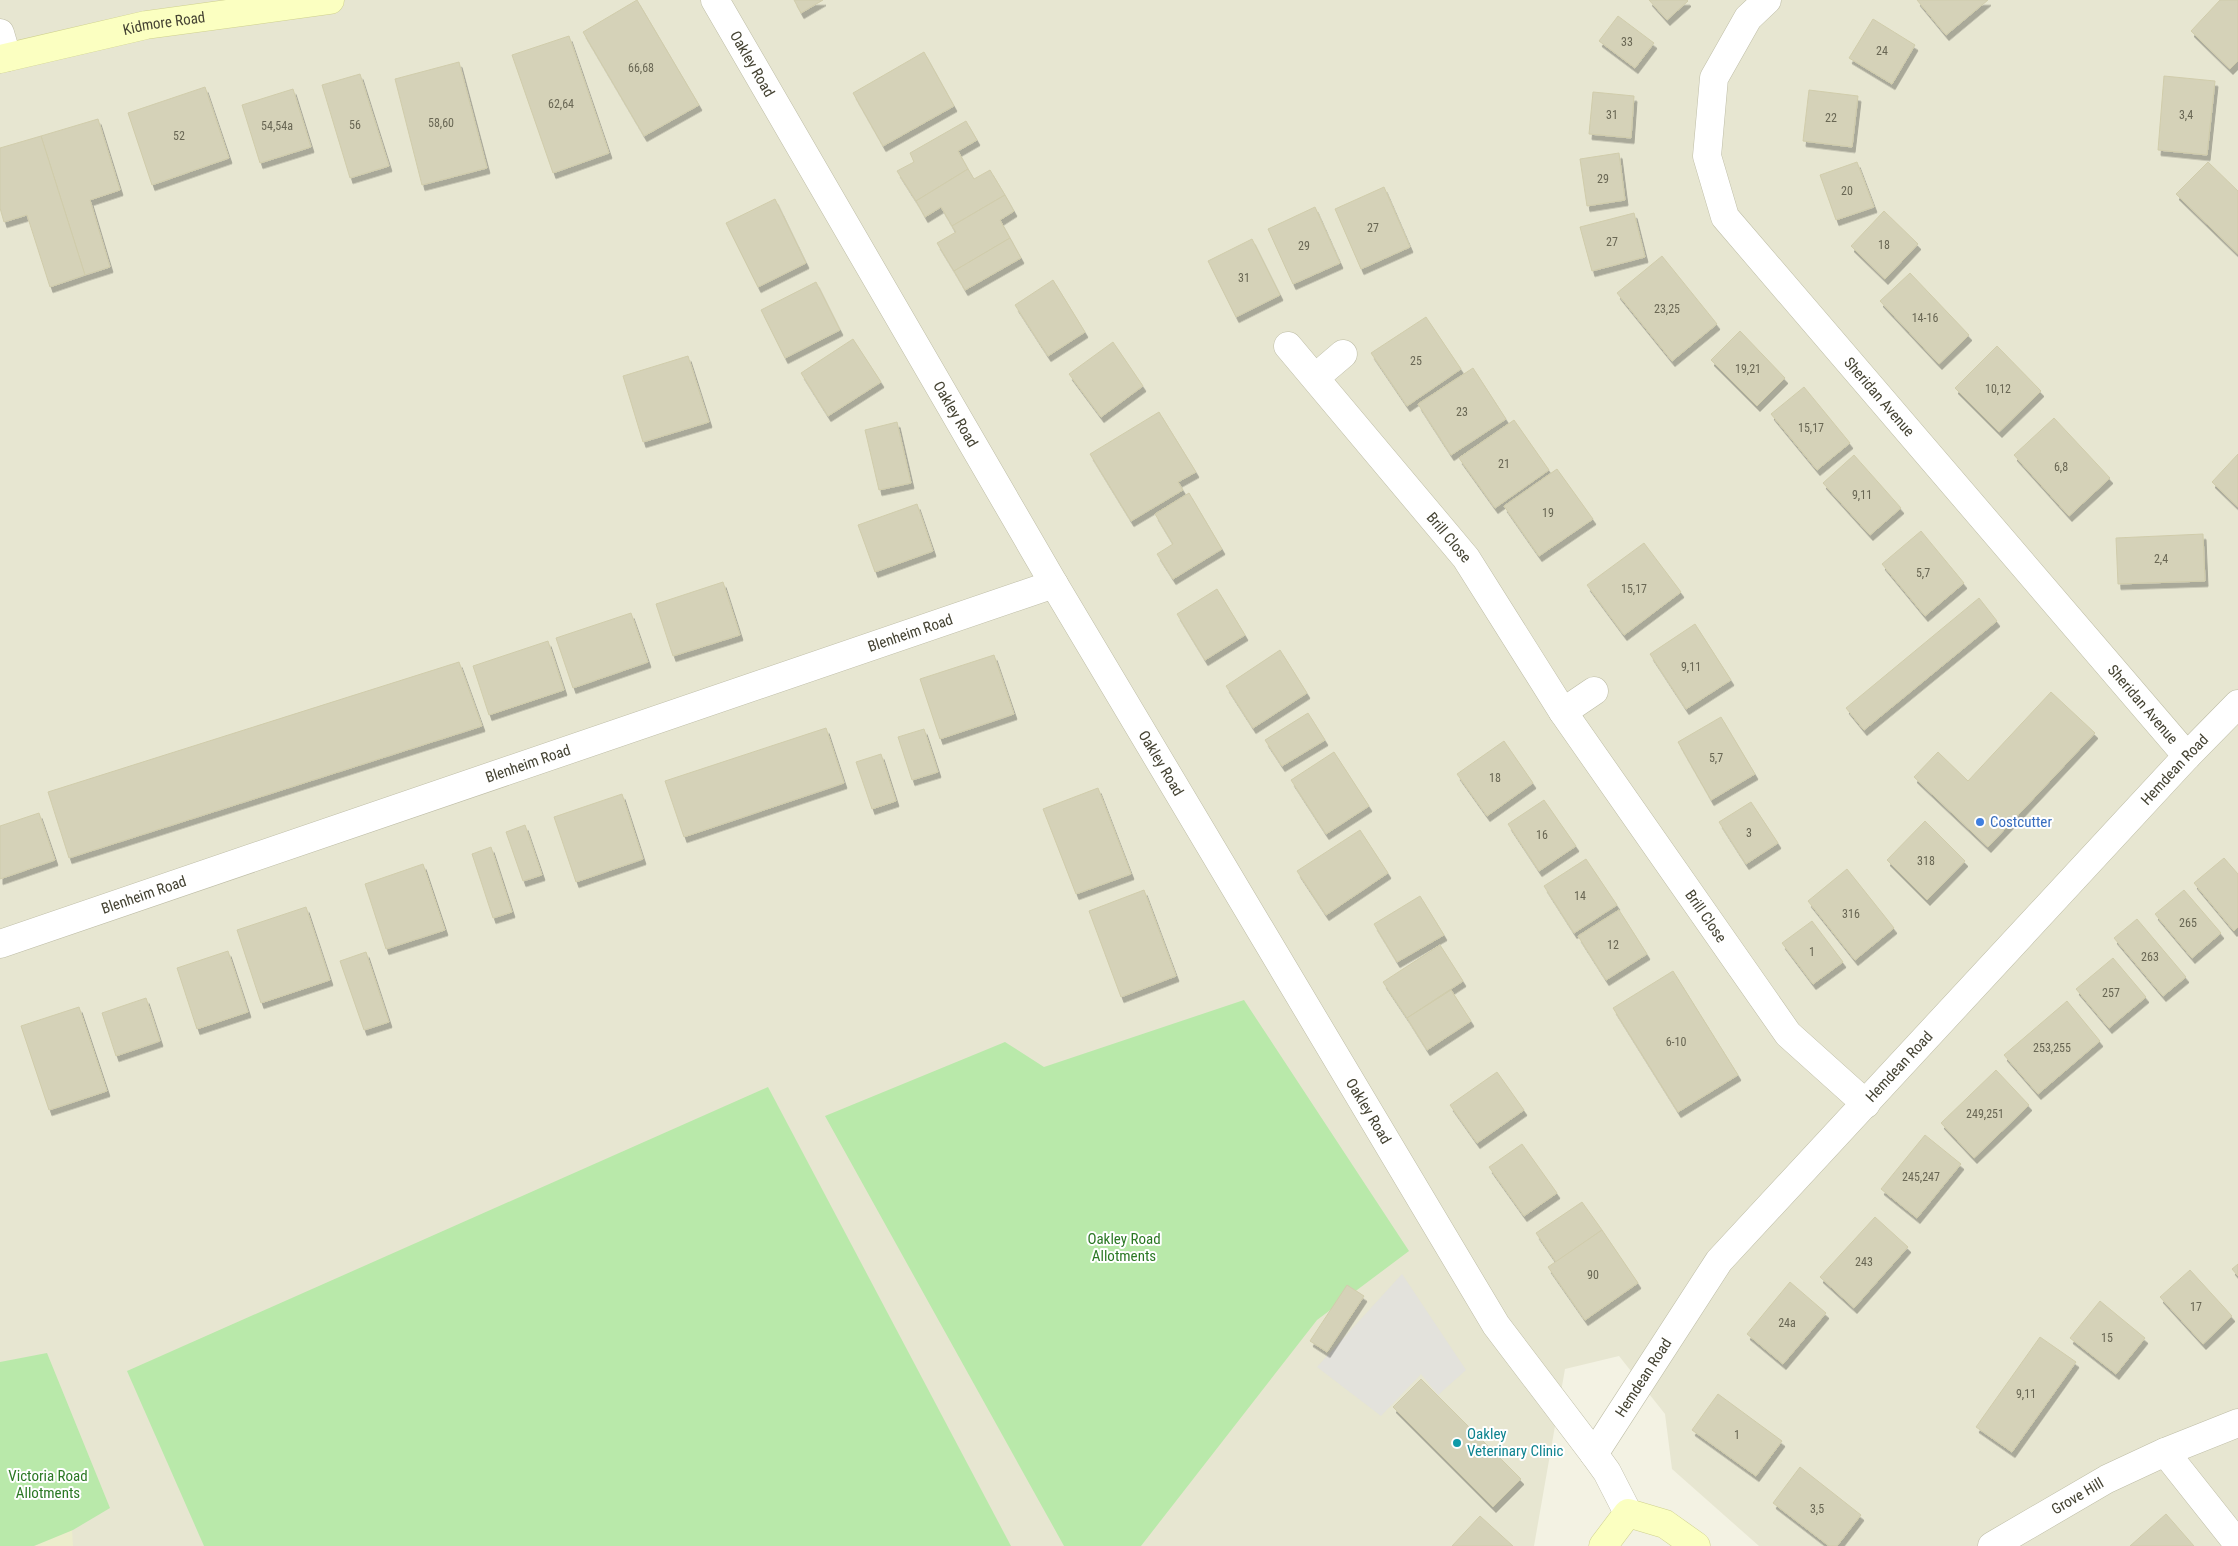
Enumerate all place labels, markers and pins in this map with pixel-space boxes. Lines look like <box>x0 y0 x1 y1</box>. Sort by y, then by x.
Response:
place label: Costcutter <box>1990 813 2052 831</box>
marker: Costcutter <box>1974 816 1986 828</box>
place label: Oakley Veterinary Clinic <box>1467 1425 1564 1460</box>
marker: Oakley Veterinary Clinic <box>1451 1437 1463 1449</box>

